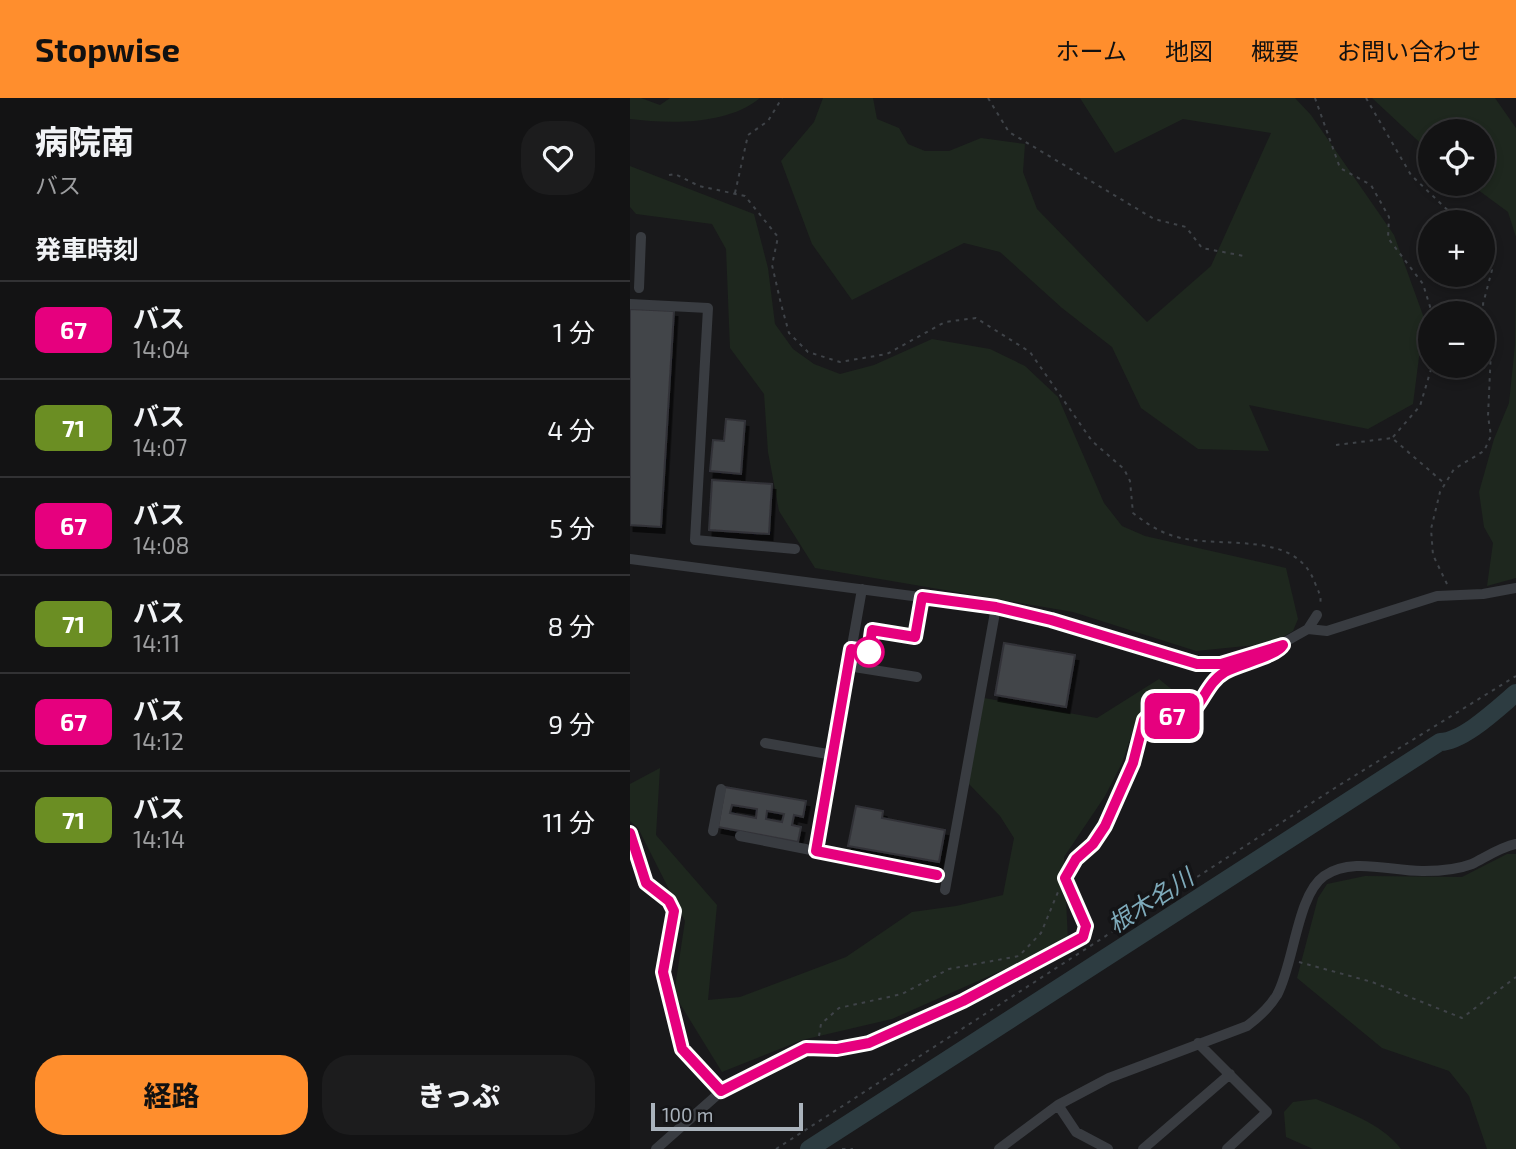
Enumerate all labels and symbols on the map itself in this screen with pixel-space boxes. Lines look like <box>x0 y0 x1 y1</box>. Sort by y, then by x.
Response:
unlabelled marker <box>854 637 884 667</box>
line badge: 67 <box>1140 693 1204 739</box>
water label: 根木名川 <box>1102 860 1201 938</box>
scale bar <box>651 1100 803 1132</box>

